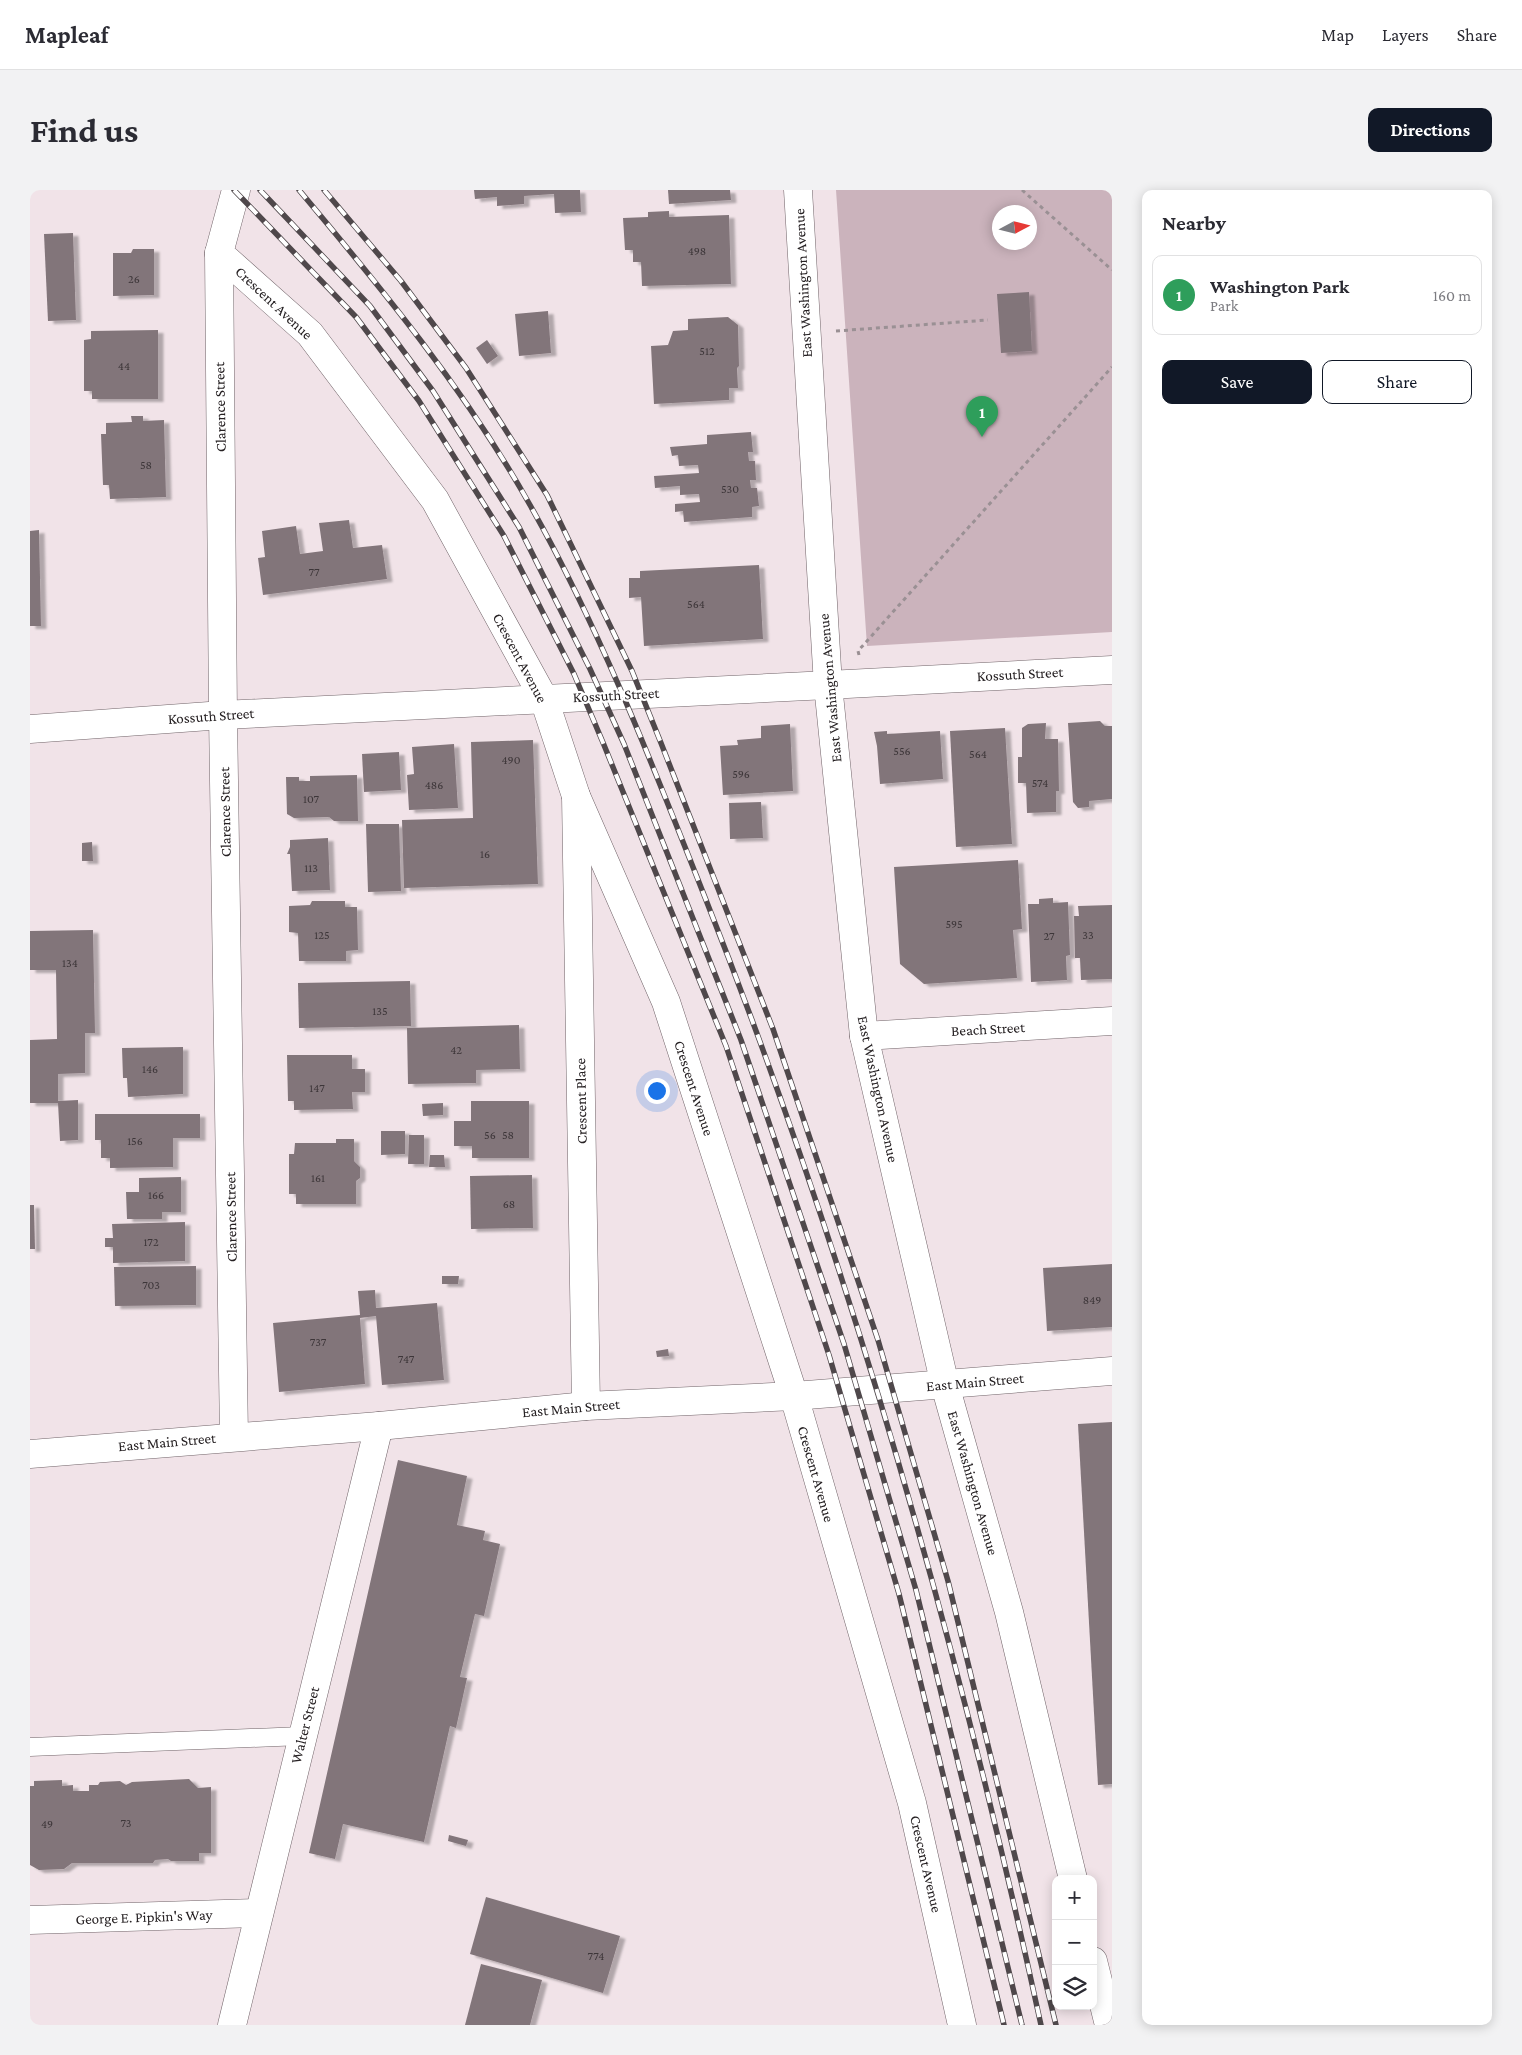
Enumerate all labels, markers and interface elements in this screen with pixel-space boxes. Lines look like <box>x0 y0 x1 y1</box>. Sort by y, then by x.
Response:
text: Mapleaf <box>25 21 108 48</box>
text: Map <box>1321 25 1354 45</box>
text: Layers <box>1382 25 1429 45</box>
text: Share <box>1457 25 1497 45</box>
button: Directions <box>1368 108 1492 152</box>
text: Find us <box>30 111 138 150</box>
north arrow <box>992 205 1037 250</box>
street label: East Washington Avenue <box>791 208 816 358</box>
text: Nearby <box>1162 211 1226 235</box>
house number: 498 <box>688 244 706 258</box>
street label: Crescent Avenue <box>232 263 316 343</box>
house number: 26 <box>128 272 140 286</box>
text: Washington Park <box>1210 276 1349 297</box>
text: 1 <box>1176 287 1182 304</box>
text: 160 m <box>1433 287 1471 304</box>
text: Park <box>1210 297 1238 314</box>
house number: 512 <box>699 344 715 358</box>
house number: 44 <box>118 359 130 373</box>
button: Save <box>1162 360 1312 404</box>
button: Share <box>1322 360 1472 404</box>
street label: Clarence Street <box>211 361 229 452</box>
pin: 1 <box>966 396 998 437</box>
house number: 58 <box>140 458 152 472</box>
house number: 530 <box>721 482 739 496</box>
house number: 77 <box>308 565 320 579</box>
house number: 564 <box>687 597 705 611</box>
street label: Crescent Avenue <box>490 610 551 706</box>
street label: East Washington Avenue <box>815 612 845 763</box>
street label: Kossuth Street <box>976 664 1065 684</box>
street label: Kossuth Street <box>572 685 661 705</box>
street label: Kossuth Street <box>167 705 256 727</box>
house number: 556 <box>893 744 911 758</box>
house number: 564 <box>969 747 987 761</box>
house number: 490 <box>502 753 521 767</box>
street label: Clarence Street <box>216 766 234 857</box>
house number: 596 <box>732 767 750 781</box>
house number: 574 <box>1032 776 1048 790</box>
house number: 486 <box>425 778 443 792</box>
house number: 107 <box>303 792 319 806</box>
house number: 16 <box>480 847 490 861</box>
house number: 113 <box>304 861 318 875</box>
house number: 595 <box>945 917 963 931</box>
house number: 125 <box>314 928 330 942</box>
house number: 33 <box>1082 928 1094 942</box>
house number: 27 <box>1043 929 1055 943</box>
house number: 134 <box>62 956 78 970</box>
house number: 135 <box>372 1004 388 1018</box>
street label: East Washington Avenue <box>854 1014 901 1164</box>
street label: Beach Street <box>951 1019 1026 1039</box>
street label: Crescent Avenue <box>671 1038 717 1138</box>
house number: 42 <box>450 1043 462 1057</box>
street label: Crescent Place <box>572 1057 590 1144</box>
house number: 146 <box>142 1062 158 1076</box>
your location <box>644 1078 670 1104</box>
house number: 147 <box>309 1081 325 1095</box>
house number: 56 <box>484 1128 496 1142</box>
house number: 58 <box>502 1128 514 1142</box>
house number: 156 <box>127 1134 143 1148</box>
street label: Clarence Street <box>222 1171 240 1262</box>
house number: 161 <box>311 1171 325 1185</box>
house number: 166 <box>148 1188 164 1202</box>
house number: 68 <box>503 1197 515 1211</box>
house number: 172 <box>143 1235 159 1249</box>
house number: 703 <box>142 1278 160 1292</box>
house number: 849 <box>1083 1293 1101 1307</box>
house number: 737 <box>310 1335 327 1349</box>
house number: 747 <box>398 1352 415 1366</box>
street label: East Main Street <box>925 1370 1026 1394</box>
street label: East Main Street <box>521 1396 622 1420</box>
street label: East Washington Avenue <box>944 1409 1001 1558</box>
street label: Crescent Avenue <box>795 1424 837 1524</box>
street label: East Main Street <box>117 1430 218 1454</box>
street label: Walter Street <box>288 1684 323 1765</box>
street label: Crescent Avenue <box>907 1814 945 1914</box>
house number: 73 <box>120 1816 132 1830</box>
house number: 49 <box>41 1817 53 1831</box>
map controls <box>1052 1875 1097 2010</box>
button: + <box>1052 1875 1097 1920</box>
street label: George E. Pipkin's Way <box>75 1907 213 1928</box>
button: − <box>1052 1920 1097 1965</box>
house number: 774 <box>588 1949 604 1963</box>
button: layers <box>1052 1965 1097 2010</box>

